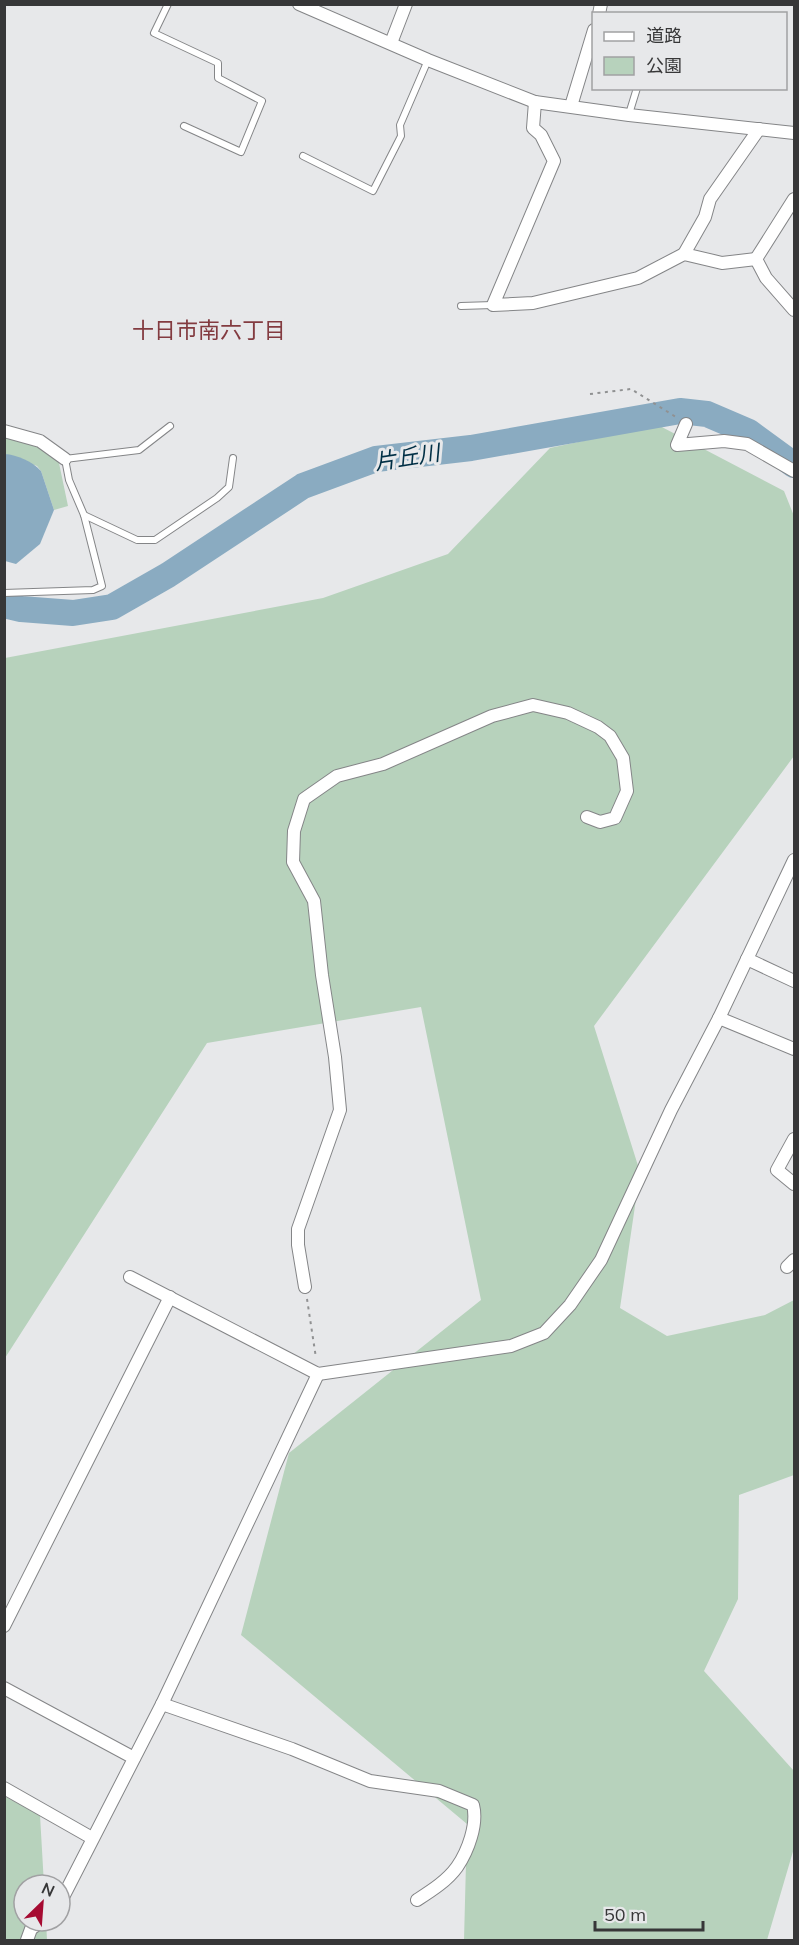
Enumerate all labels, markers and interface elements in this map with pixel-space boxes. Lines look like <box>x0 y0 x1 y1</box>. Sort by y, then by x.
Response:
legend <box>592 12 787 90</box>
text: 道路 <box>646 24 682 47</box>
text: 公園 <box>646 54 682 77</box>
district label: 十日市南六丁目 <box>132 316 286 344</box>
water label: 片丘川 <box>372 438 444 476</box>
north arrow <box>12 1873 72 1933</box>
text: N <box>39 1878 58 1901</box>
scale bar <box>595 1894 703 1932</box>
text: 50 m <box>604 1903 646 1926</box>

